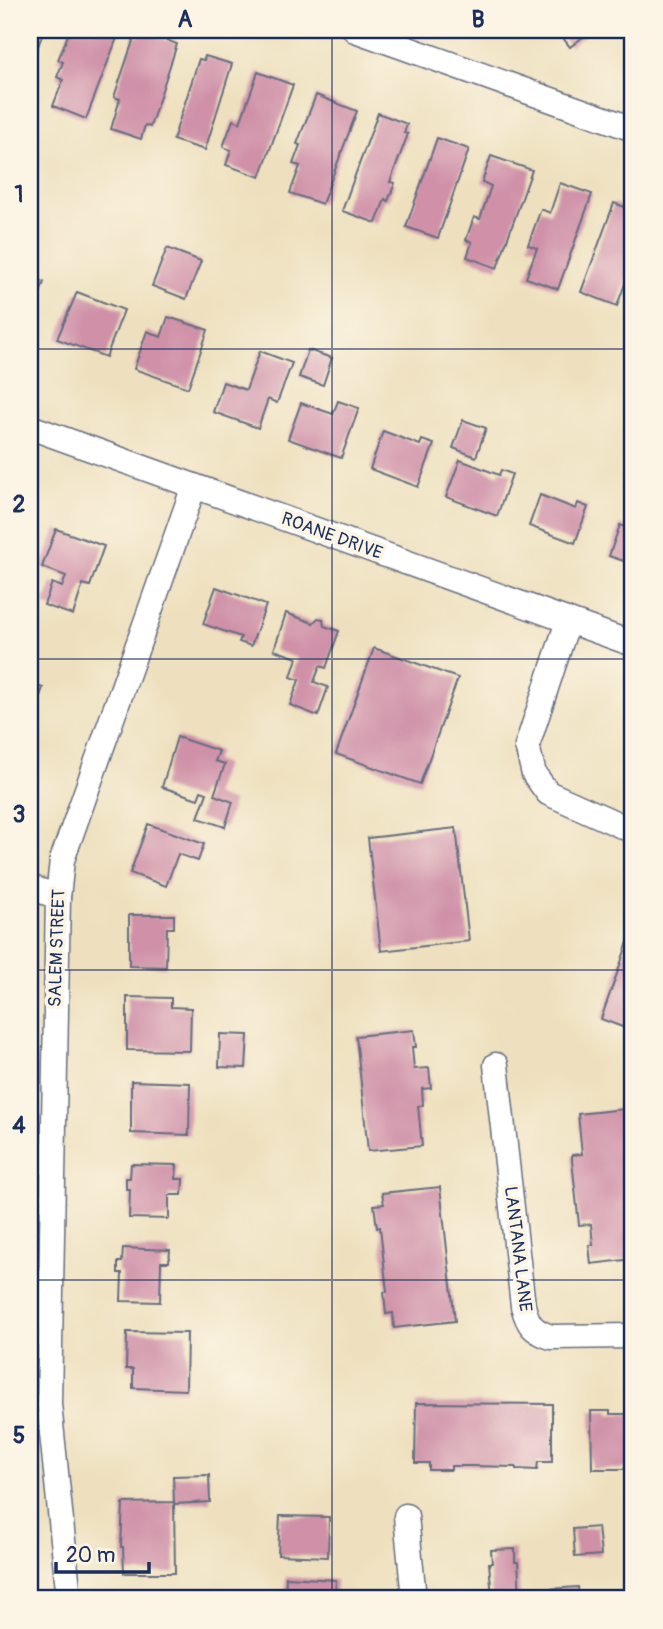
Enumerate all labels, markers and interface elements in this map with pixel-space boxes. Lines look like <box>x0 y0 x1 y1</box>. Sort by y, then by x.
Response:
text: A <box>178 5 193 34</box>
text: B <box>471 5 485 34</box>
text: 1 <box>15 180 24 209</box>
text: 2 <box>13 490 26 519</box>
street label: ROANE DRIVE <box>278 507 386 565</box>
text: 3 <box>13 800 25 829</box>
street label: SALEM STREET <box>43 889 71 1007</box>
text: 4 <box>12 1111 26 1140</box>
street label: LANTANA LANE <box>499 1185 537 1313</box>
text: 5 <box>13 1421 25 1450</box>
scale bar <box>56 1531 149 1575</box>
text: 20 m <box>66 1542 115 1569</box>

